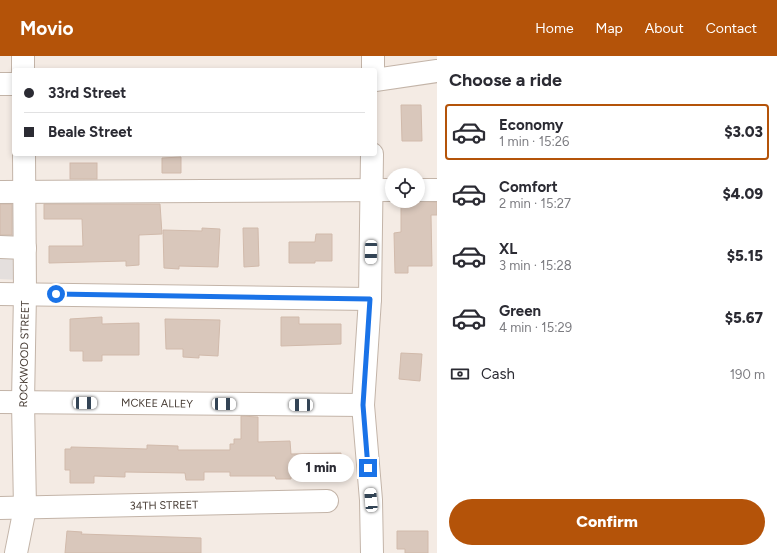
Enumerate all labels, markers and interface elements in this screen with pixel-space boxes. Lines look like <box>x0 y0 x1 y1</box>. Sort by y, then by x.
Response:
text: Movio <box>20 17 74 40</box>
text: Home <box>535 20 574 37</box>
text: Map <box>596 20 623 37</box>
text: About <box>645 20 684 37</box>
text: Contact <box>706 20 757 37</box>
text: Choose a ride <box>449 69 562 91</box>
text: 33rd Street <box>48 84 126 102</box>
icon: car <box>451 114 487 150</box>
text: Economy <box>499 116 564 134</box>
text: Beale Street <box>48 123 133 141</box>
text: $3.03 <box>724 123 763 141</box>
text: 1 min · 15:26 <box>499 134 569 149</box>
map controls <box>385 168 425 208</box>
button: locate <box>385 168 425 208</box>
icon: car <box>451 176 487 212</box>
text: Comfort <box>499 178 558 196</box>
text: $4.09 <box>723 185 763 203</box>
text: 2 min · 15:27 <box>499 196 571 211</box>
icon: car <box>451 238 487 274</box>
car <box>365 240 377 264</box>
text: XL <box>499 240 517 258</box>
text: $5.15 <box>727 247 763 265</box>
text: 3 min · 15:28 <box>499 258 572 273</box>
route start <box>47 285 65 303</box>
icon: car <box>451 300 487 336</box>
street label: ROCKWOOD STREET <box>17 301 32 408</box>
text: Green <box>499 302 541 320</box>
text: $5.67 <box>725 309 763 327</box>
text: 4 min · 15:29 <box>499 320 572 335</box>
icon: cash <box>449 363 471 385</box>
text: Cash <box>481 365 515 383</box>
text: 190 m <box>730 367 765 382</box>
street label: MCKEE ALLEY <box>121 396 193 411</box>
car <box>73 397 97 409</box>
car <box>212 398 236 410</box>
car <box>289 399 313 411</box>
callout: 1 min <box>288 454 354 482</box>
route end <box>359 459 377 477</box>
text: 1 min <box>305 460 337 475</box>
car <box>364 488 378 512</box>
street label: 34TH STREET <box>130 498 198 513</box>
button: Confirm <box>449 499 765 545</box>

